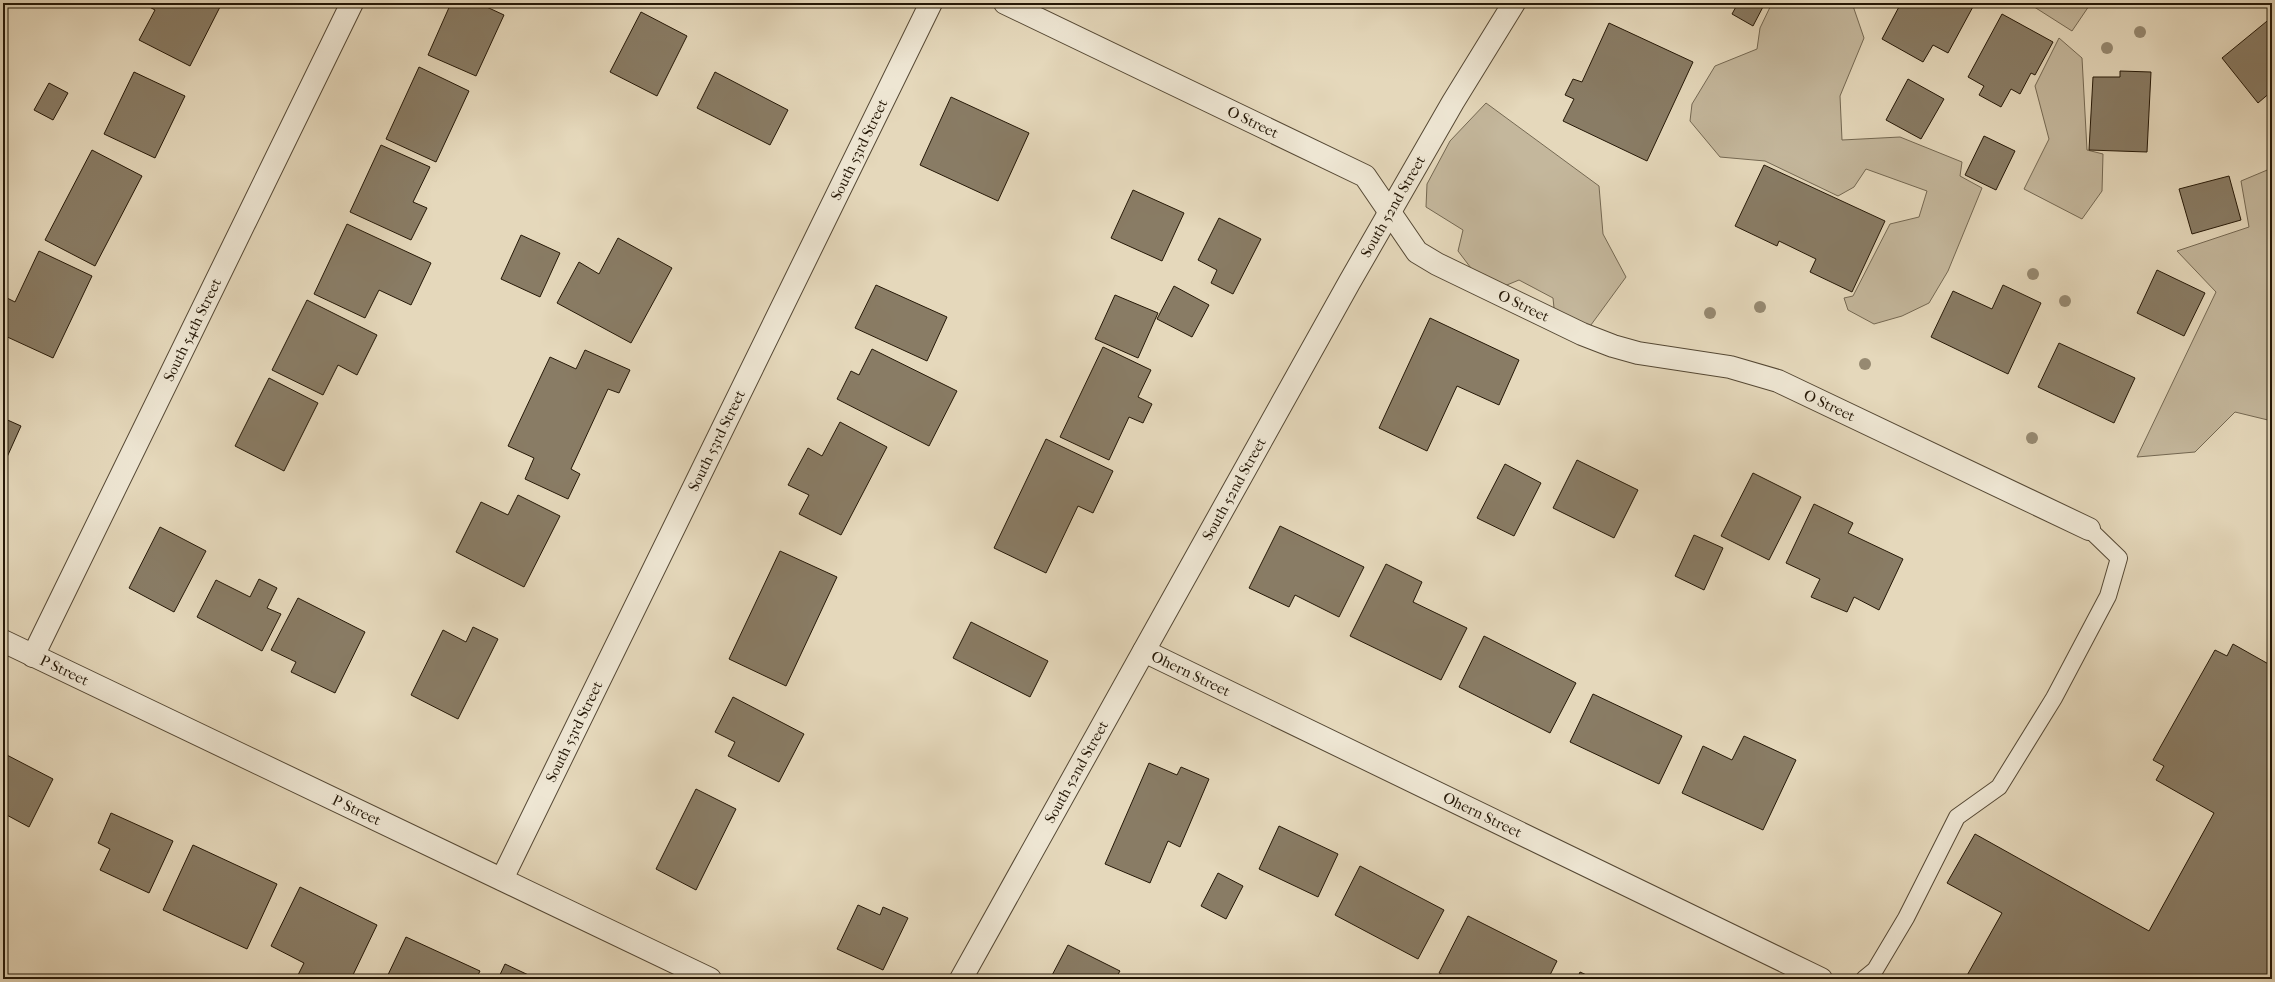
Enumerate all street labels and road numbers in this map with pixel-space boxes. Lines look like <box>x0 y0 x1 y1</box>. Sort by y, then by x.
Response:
street label: South 53rd Street <box>827 96 892 203</box>
street label: O Street <box>1224 102 1282 142</box>
street label: South 52nd Street <box>1357 152 1430 261</box>
street label: South 54th Street <box>160 275 225 384</box>
street label: O Street <box>1495 286 1553 326</box>
street label: O Street <box>1801 386 1859 426</box>
street label: South 53rd Street <box>684 387 749 494</box>
street label: South 52nd Street <box>1198 434 1270 543</box>
street label: Ohern Street <box>1148 647 1234 701</box>
street label: P Street <box>37 651 92 690</box>
street label: South 53rd Street <box>542 678 607 785</box>
street label: South 52nd Street <box>1041 717 1112 826</box>
street label: Ohern Street <box>1440 788 1525 842</box>
street label: P Street <box>329 791 385 830</box>

